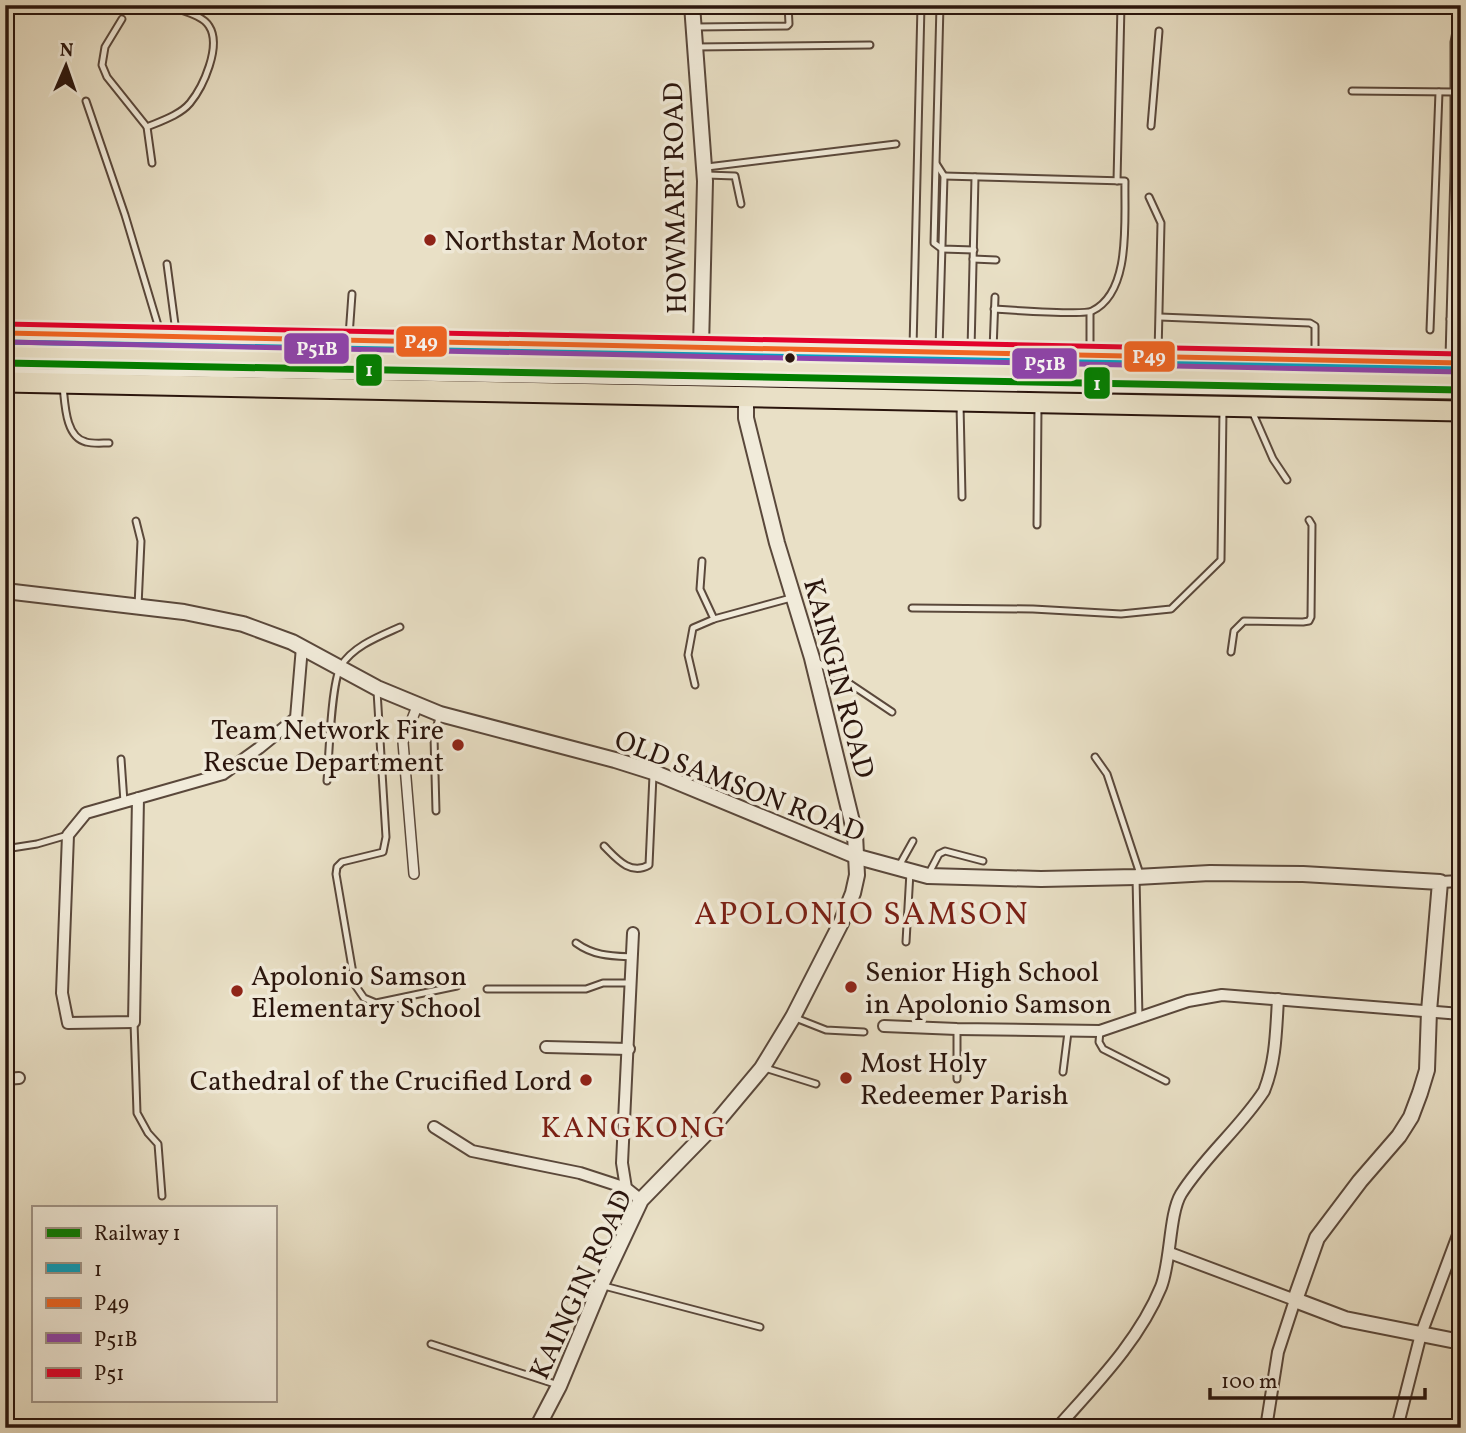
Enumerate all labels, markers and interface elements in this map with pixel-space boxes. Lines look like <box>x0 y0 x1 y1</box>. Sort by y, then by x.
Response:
north arrow <box>32 32 102 102</box>
text: N <box>59 38 74 64</box>
street label: HOWMART ROAD <box>655 82 698 314</box>
place label: Northstar Motor <box>444 223 648 262</box>
marker: Northstar Motor <box>422 232 438 248</box>
line badge: P49 <box>395 325 448 358</box>
text: P49 <box>404 330 438 356</box>
line badge: P51B <box>283 332 350 365</box>
text: P51B <box>296 337 338 363</box>
line badge: P49 <box>1123 340 1176 373</box>
text: P49 <box>1132 345 1166 371</box>
line badge: P51B <box>1011 347 1078 380</box>
unlabelled marker <box>783 351 797 365</box>
text: P51B <box>1024 352 1066 378</box>
line badge: 1 <box>355 353 383 387</box>
text: 1 <box>365 358 373 384</box>
line badge: 1 <box>1083 366 1111 400</box>
text: 1 <box>1093 372 1101 398</box>
street label: KAINGIN ROAD <box>792 574 883 783</box>
place label: Team Network Fire Rescue Department <box>203 712 444 783</box>
street label: OLD SAMSON ROAD <box>608 722 870 853</box>
marker: Team Network Fire Rescue Department <box>450 737 466 753</box>
district label: APOLONIO SAMSON <box>694 894 1030 938</box>
place label: Senior High School in Apolonio Samson <box>865 954 1112 1025</box>
place label: Apolonio Samson Elementary School <box>251 958 482 1029</box>
marker: Senior High School in Apolonio Samson <box>843 979 859 995</box>
marker: Apolonio Samson Elementary School <box>229 983 245 999</box>
place label: Most Holy Redeemer Parish <box>860 1045 1069 1116</box>
place label: Cathedral of the Crucified Lord <box>190 1063 572 1102</box>
marker: Most Holy Redeemer Parish <box>838 1070 854 1086</box>
marker: Cathedral of the Crucified Lord <box>578 1072 594 1088</box>
district label: KANGKONG <box>540 1108 728 1150</box>
street label: KAINGIN ROAD <box>521 1184 643 1386</box>
legend <box>32 1206 276 1402</box>
text: Railway 1 <box>94 1220 181 1249</box>
text: 1 <box>94 1256 102 1285</box>
text: P49 <box>94 1290 129 1319</box>
text: P51B <box>94 1326 138 1355</box>
scale bar <box>1210 1356 1426 1400</box>
text: P51 <box>94 1360 124 1389</box>
text: 100 m <box>1221 1368 1278 1397</box>

